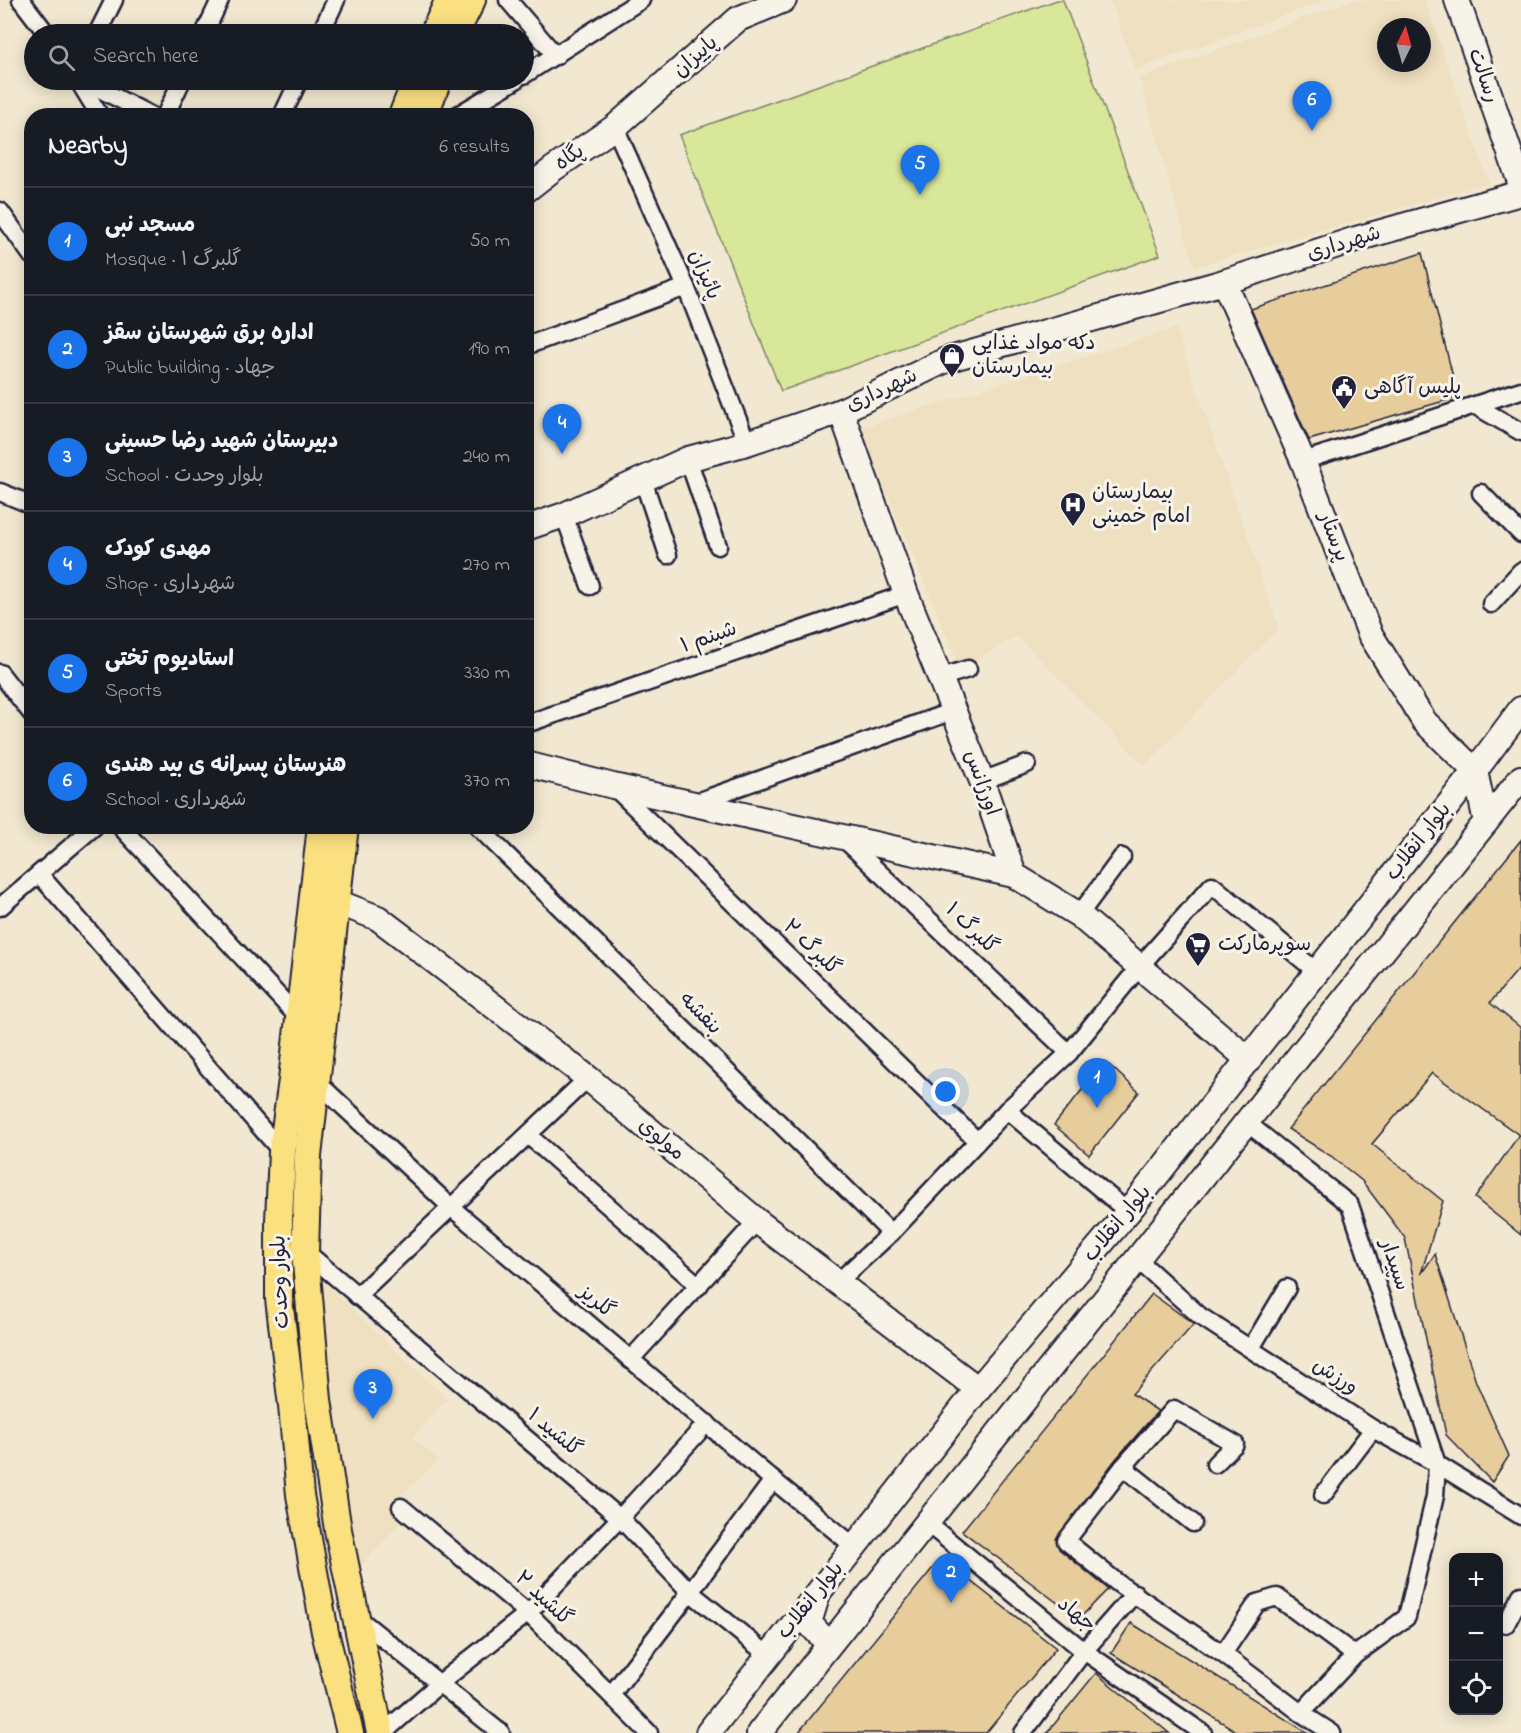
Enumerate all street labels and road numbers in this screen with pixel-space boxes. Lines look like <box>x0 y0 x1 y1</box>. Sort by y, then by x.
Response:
street label: پاییزان <box>667 29 725 85</box>
street label: رسالت <box>1460 44 1506 108</box>
street label: پگاه <box>549 137 591 179</box>
street label: شهرداری <box>1303 219 1385 269</box>
street label: پائیزان <box>680 245 728 305</box>
street label: شهرداری <box>841 361 923 421</box>
street label: پرستار <box>1309 506 1356 566</box>
street label: شبنم ۱ <box>677 614 741 662</box>
street label: اورژانس <box>955 746 1007 820</box>
street label: بلوار انقلاب <box>1379 796 1459 888</box>
street label: گلبرگ ۱ <box>938 896 1004 962</box>
street label: گلبرگ ۲ <box>775 913 847 983</box>
street label: بنفشه <box>672 986 728 1042</box>
street label: مولوی <box>631 1111 691 1169</box>
street label: بلوار انقلاب <box>1077 1179 1159 1269</box>
street label: سپیدار <box>1371 1233 1417 1295</box>
street label: بلوار وحدت <box>264 1235 298 1329</box>
street label: گلریز <box>570 1277 621 1326</box>
street label: ورزش <box>1306 1351 1364 1403</box>
street label: گلشید ۱ <box>520 1401 588 1465</box>
street label: بلوار انقلاب <box>770 1556 852 1646</box>
street label: گلشید ۲ <box>507 1564 579 1634</box>
street label: جهاد <box>1050 1590 1102 1640</box>

